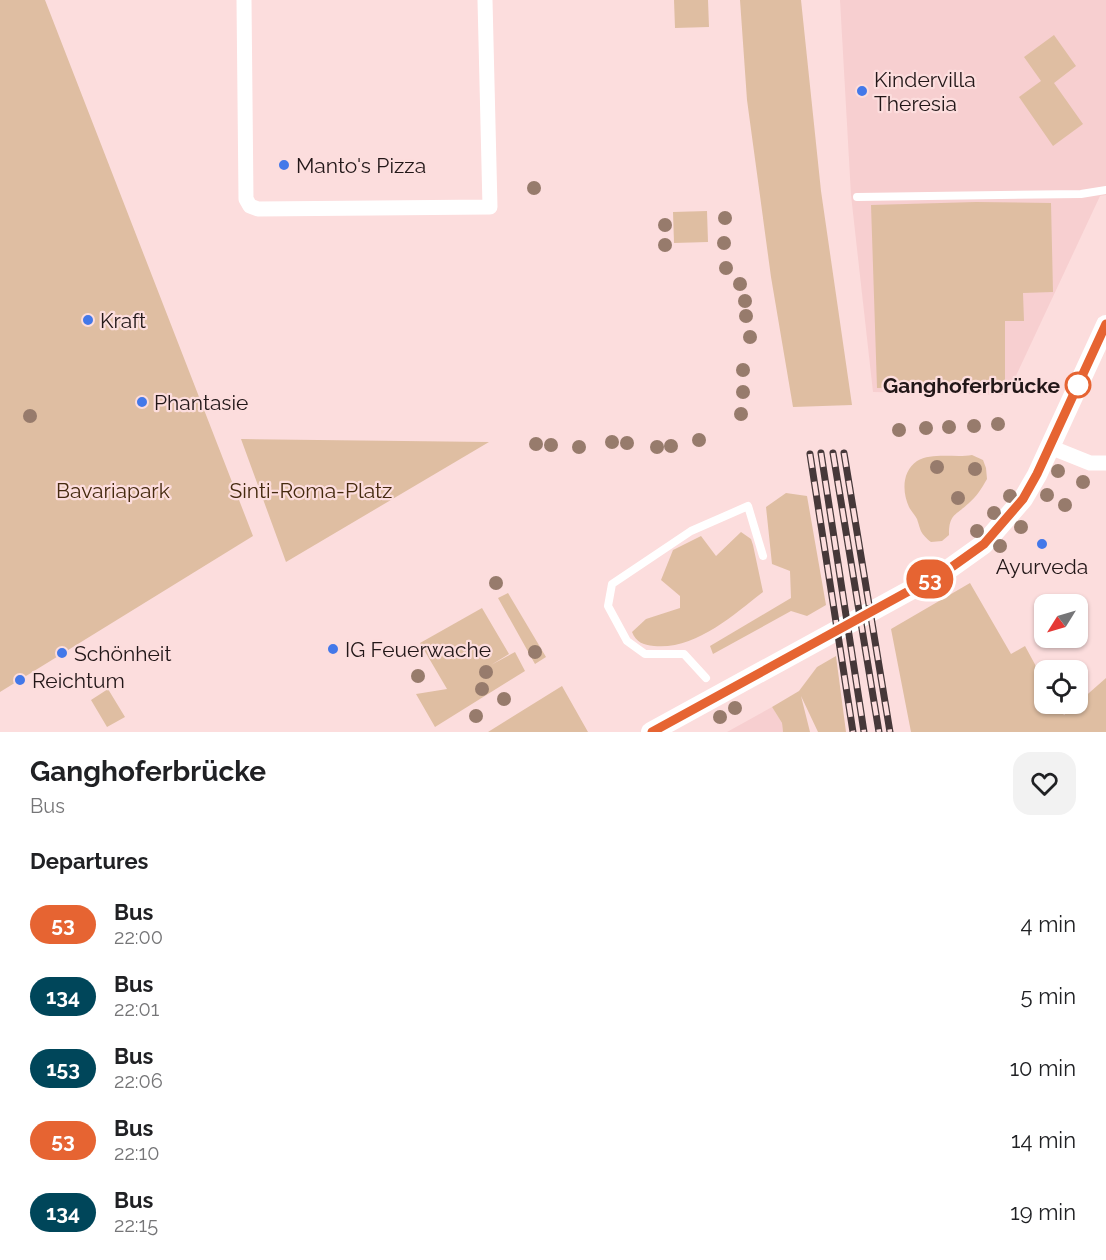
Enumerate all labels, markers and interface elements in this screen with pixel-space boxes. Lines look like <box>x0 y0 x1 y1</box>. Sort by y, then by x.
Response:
place label: Kindervilla Theresia <box>874 67 976 116</box>
marker: Kindervilla Theresia <box>855 84 869 98</box>
place label: Manto's Pizza <box>296 153 426 178</box>
marker: Manto's Pizza <box>277 158 291 172</box>
place label: Kraft <box>100 308 146 333</box>
marker: Kraft <box>81 313 95 327</box>
marker: Ganghoferbrücke <box>1065 372 1091 398</box>
place label: Ganghoferbrücke <box>883 373 1060 398</box>
place label: Phantasie <box>154 390 248 415</box>
marker: Phantasie <box>135 395 149 409</box>
park label: Bavariapark <box>56 478 170 503</box>
park label: Sinti-Roma-Platz <box>230 478 392 503</box>
marker: Ayurveda <box>1035 537 1049 551</box>
place label: Ayurveda <box>996 554 1088 579</box>
line badge: 53 <box>903 560 957 598</box>
text: 53 <box>918 567 942 592</box>
north arrow <box>1034 594 1088 648</box>
map controls <box>1034 594 1088 714</box>
place label: IG Feuerwache <box>345 637 491 662</box>
place label: Schönheit <box>74 641 171 666</box>
marker: IG Feuerwache <box>326 642 340 656</box>
marker: Schönheit <box>55 646 69 660</box>
button: locate <box>1034 660 1088 714</box>
place label: Reichtum <box>32 668 125 693</box>
marker: Reichtum <box>13 673 27 687</box>
button: heart <box>1013 752 1076 815</box>
text: Ganghoferbrücke <box>30 755 266 788</box>
text: Bus <box>30 794 65 818</box>
text: Departures <box>30 848 148 874</box>
text: Bus <box>114 899 153 925</box>
text: 4 min <box>1021 911 1076 937</box>
text: 53 <box>51 912 75 937</box>
text: 22:00 <box>114 925 163 949</box>
text: Bus <box>114 971 153 997</box>
text: 5 min <box>1021 983 1076 1009</box>
text: 134 <box>46 984 80 1009</box>
text: 22:01 <box>114 997 159 1021</box>
text: Bus <box>114 1043 153 1069</box>
text: 10 min <box>1010 1055 1076 1081</box>
text: 153 <box>46 1056 80 1081</box>
text: 22:06 <box>114 1069 163 1093</box>
text: Bus <box>114 1115 153 1141</box>
text: 14 min <box>1011 1127 1076 1153</box>
text: 53 <box>51 1128 75 1153</box>
text: 22:10 <box>114 1141 159 1165</box>
text: Bus <box>114 1187 153 1213</box>
text: 19 min <box>1010 1199 1076 1225</box>
text: 134 <box>46 1200 80 1225</box>
text: 22:15 <box>114 1213 158 1237</box>

